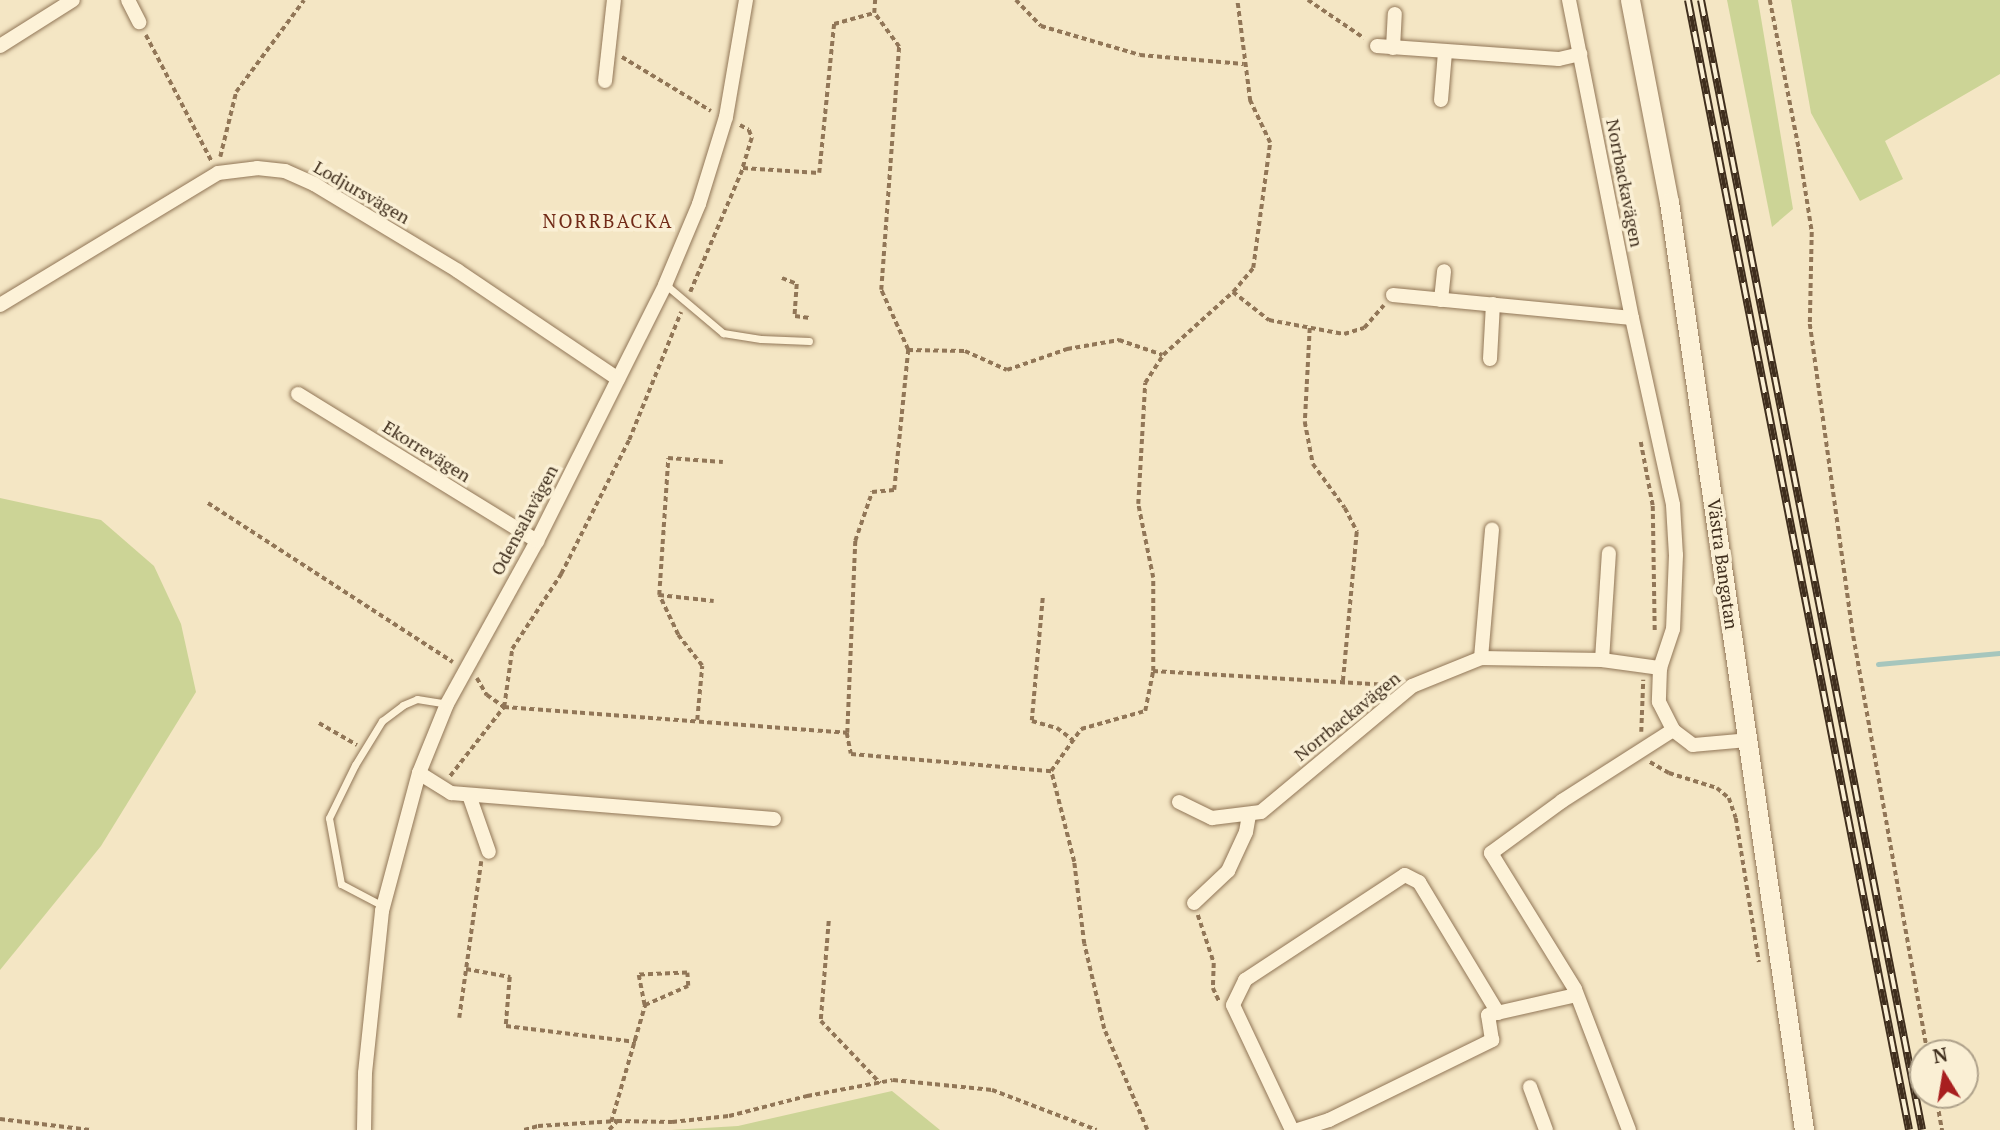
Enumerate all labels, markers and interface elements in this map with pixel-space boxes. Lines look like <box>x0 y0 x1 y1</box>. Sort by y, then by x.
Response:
street label: Norrbackavägen <box>1602 117 1648 249</box>
street label: Lodjursvägen <box>310 156 414 228</box>
district label: NORRBACKA <box>544 210 672 232</box>
street label: Ekorrevägen <box>379 415 475 487</box>
street label: Odensalavägen <box>486 461 562 579</box>
street label: Västra Bangatan <box>1703 497 1743 631</box>
street label: Norrbackavägen <box>1290 667 1404 765</box>
north arrow <box>1909 1039 1979 1109</box>
text: N <box>1931 1041 1950 1069</box>

